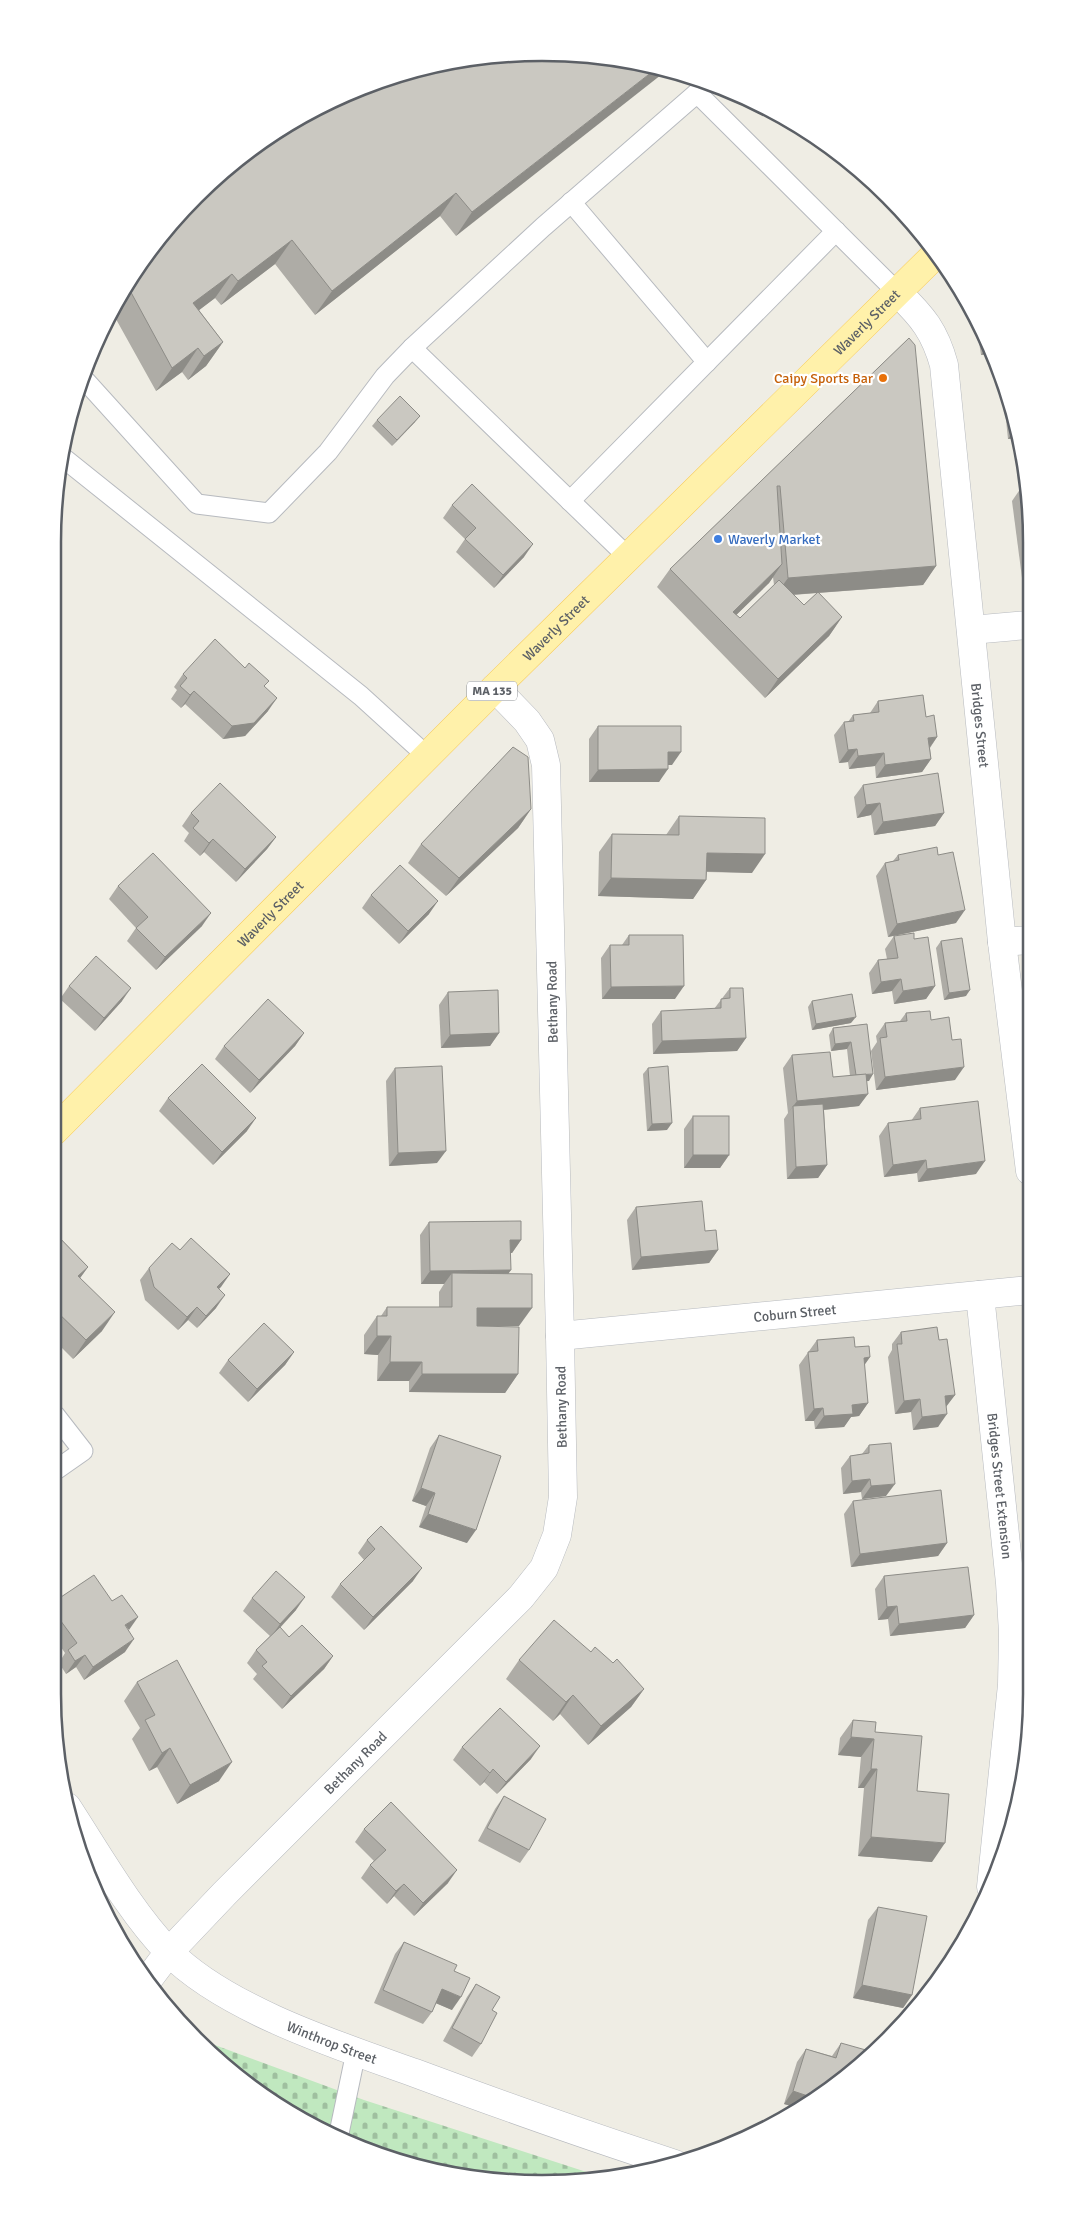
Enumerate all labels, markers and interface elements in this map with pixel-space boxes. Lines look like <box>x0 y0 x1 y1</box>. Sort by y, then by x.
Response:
street label: Waverly Street <box>830 286 904 359</box>
place label: Caipy Sports Bar <box>774 370 874 387</box>
marker: Caipy Sports Bar <box>877 372 889 384</box>
place label: Waverly Market <box>728 531 820 548</box>
marker: Waverly Market <box>712 533 724 545</box>
street label: Waverly Street <box>519 592 593 665</box>
road number: MA 135 <box>467 681 517 700</box>
street label: Bridges Street <box>967 682 992 769</box>
street label: Waverly Street <box>234 877 307 951</box>
street label: Bethany Road <box>543 961 562 1043</box>
street label: Coburn Street <box>753 1301 837 1326</box>
street label: Bethany Road <box>552 1366 571 1448</box>
street label: Bridges Street Extension <box>983 1412 1015 1560</box>
street label: Bethany Road <box>321 1728 391 1798</box>
street label: Winthrop Street <box>284 2018 379 2068</box>

